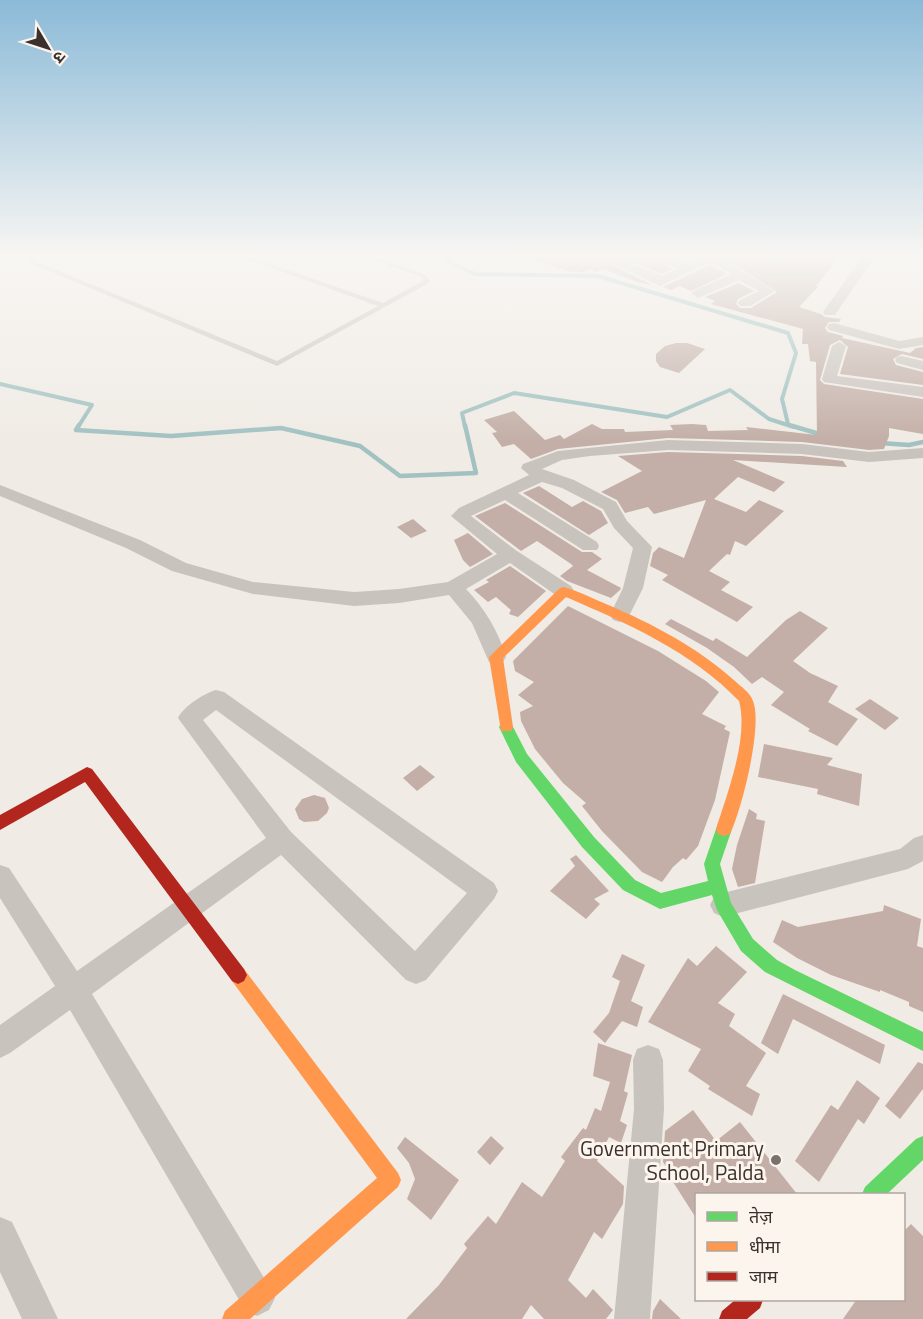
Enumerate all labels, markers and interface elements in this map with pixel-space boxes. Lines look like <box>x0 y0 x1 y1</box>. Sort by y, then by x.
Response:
north arrow <box>18 18 78 78</box>
text: उ <box>47 46 72 69</box>
place label: Government Primary School, Palda <box>580 1132 764 1188</box>
marker: Government Primary School, Palda <box>769 1153 783 1167</box>
legend <box>695 1193 905 1301</box>
text: तेज़ <box>749 1203 773 1230</box>
text: धीमा <box>749 1233 780 1260</box>
text: जाम <box>749 1263 779 1290</box>

